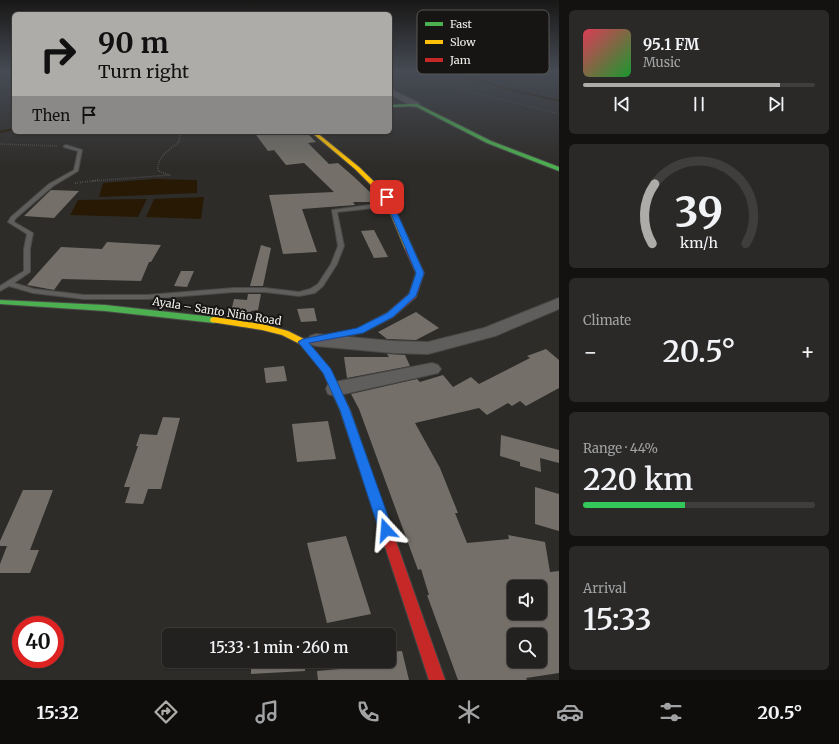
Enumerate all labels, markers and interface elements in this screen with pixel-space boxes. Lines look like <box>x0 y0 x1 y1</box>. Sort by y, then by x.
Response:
legend <box>417 10 549 74</box>
text: Fast <box>450 17 473 31</box>
text: 90 m <box>98 25 169 61</box>
icon: right <box>32 28 84 80</box>
text: Slow <box>450 35 476 49</box>
text: 95.1 FM <box>643 35 699 54</box>
text: Jam <box>449 53 471 67</box>
text: Music <box>643 54 681 71</box>
text: Turn right <box>98 60 189 83</box>
icon: previous <box>611 93 633 115</box>
icon: pause <box>688 93 710 115</box>
icon: next <box>765 93 787 115</box>
icon: arrive <box>78 104 100 126</box>
text: Then <box>32 106 70 125</box>
pin <box>370 180 404 214</box>
icon: arrive <box>376 186 398 208</box>
text: 39 <box>675 186 723 238</box>
text: km/h <box>680 234 718 252</box>
street label: Ayala – Santo Niño Road <box>151 294 283 328</box>
text: Climate <box>583 312 631 329</box>
text: 20.5° <box>662 332 736 370</box>
text: − <box>583 338 598 366</box>
text: + <box>800 338 815 366</box>
text: Range · 44% <box>583 440 658 457</box>
text: 220 km <box>583 460 693 498</box>
position arrow <box>365 509 407 551</box>
map controls <box>507 580 547 668</box>
button: sound <box>507 580 547 620</box>
text: Arrival <box>583 580 626 597</box>
text: 15:33 <box>583 600 652 638</box>
speed limit sign: 40 <box>12 616 64 668</box>
button: search <box>507 628 547 668</box>
text: 15:33 · 1 min · 260 m <box>210 638 348 657</box>
icon: directions <box>152 698 180 726</box>
icon: music <box>253 698 281 726</box>
icon: phone <box>354 698 382 726</box>
icon: climate <box>455 698 483 726</box>
icon: car <box>556 698 584 726</box>
icon: filters <box>657 698 685 726</box>
text: 15:32 <box>36 701 79 724</box>
text: 20.5° <box>758 701 802 724</box>

